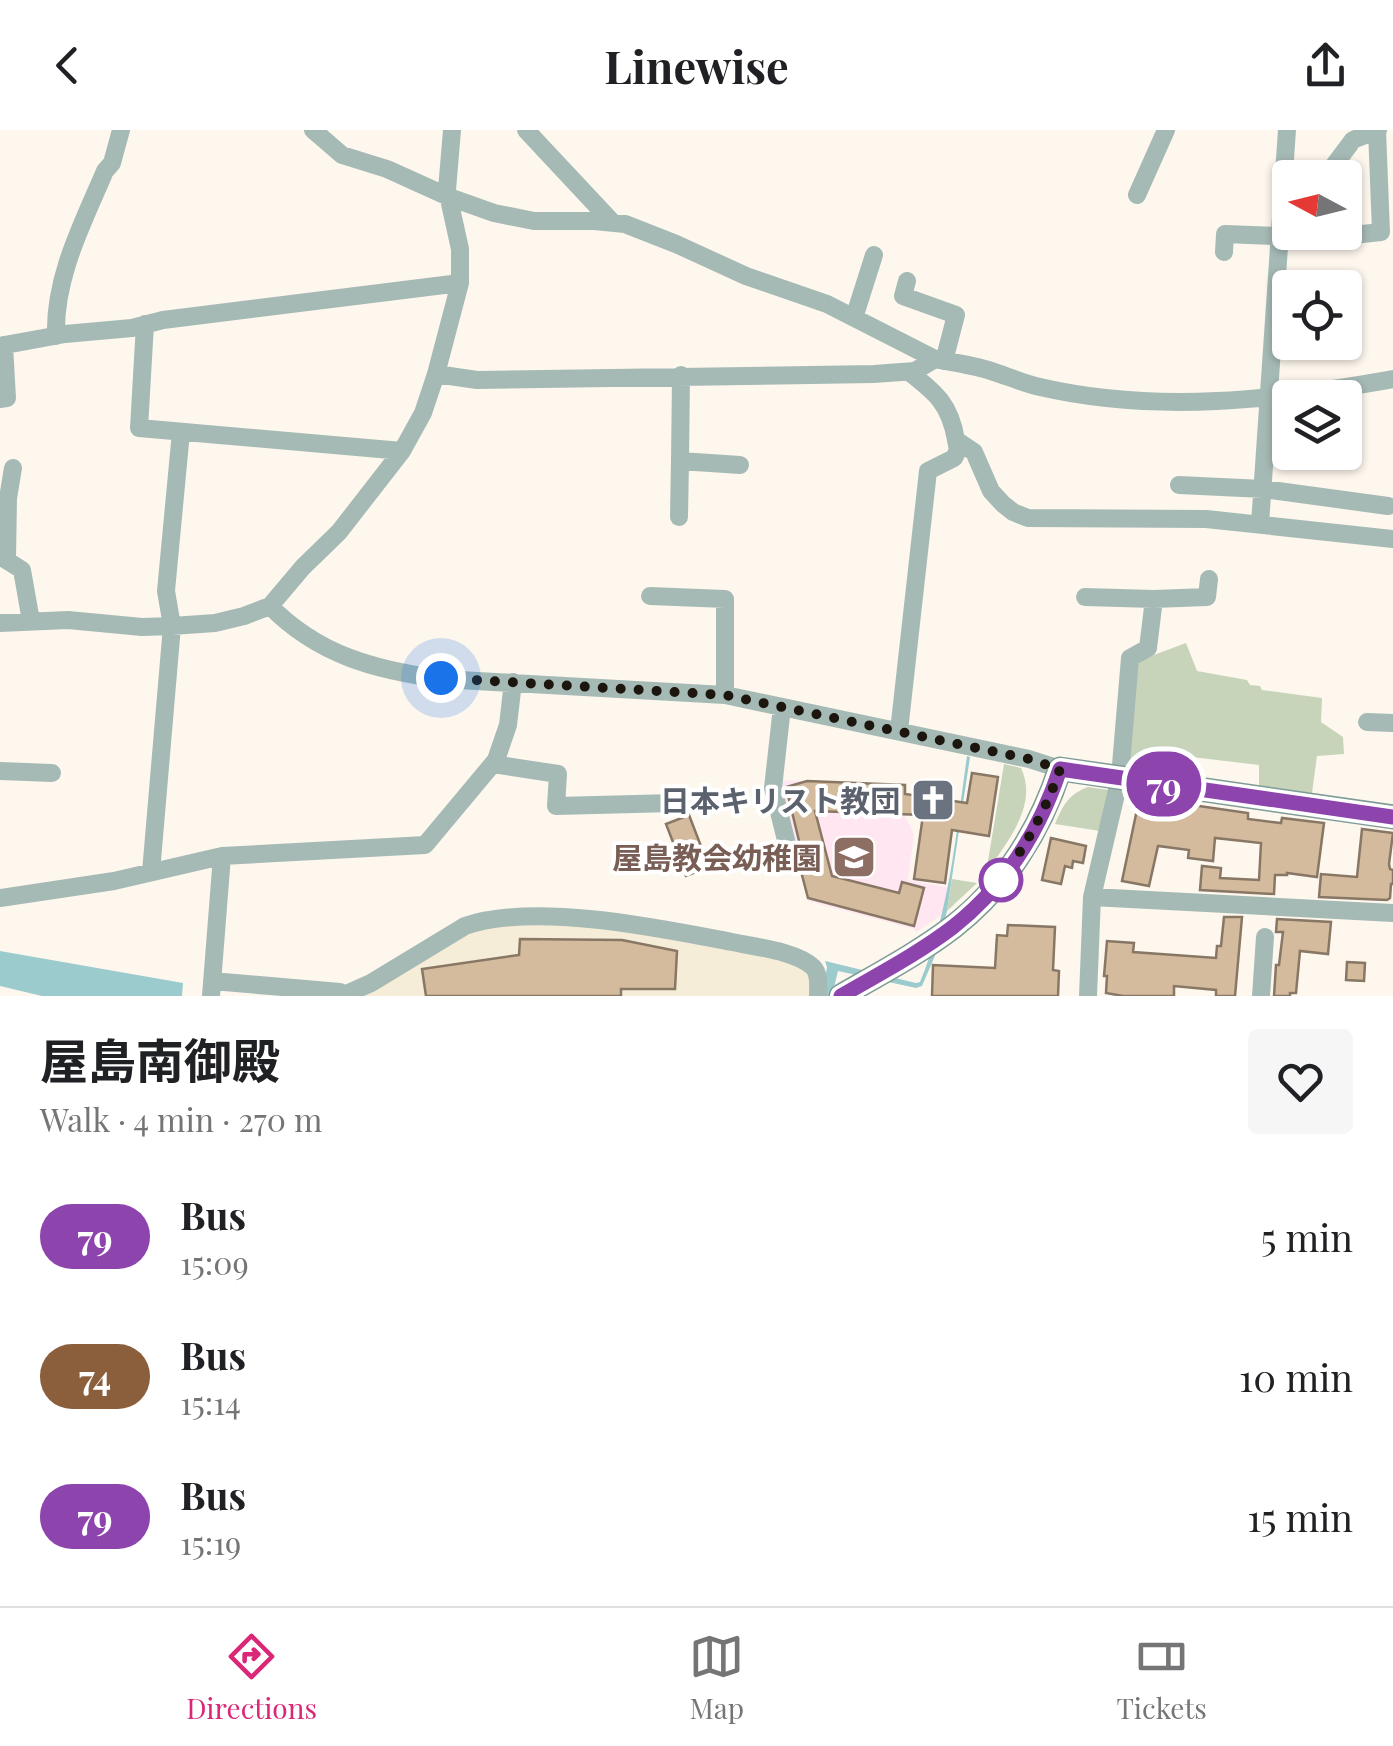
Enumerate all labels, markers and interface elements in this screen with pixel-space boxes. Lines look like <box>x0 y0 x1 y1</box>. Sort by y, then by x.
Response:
text: Linewise <box>604 35 789 95</box>
icon: back <box>40 38 95 93</box>
icon: share <box>1298 38 1353 93</box>
north arrow <box>1272 160 1362 250</box>
map controls <box>1272 160 1362 470</box>
button: locate <box>1272 270 1362 360</box>
button: layers <box>1272 380 1362 470</box>
your location <box>416 653 466 703</box>
line badge: 79 <box>1119 752 1209 816</box>
text: 79 <box>1146 761 1182 808</box>
church icon: 日本キリスト教団 <box>910 777 956 823</box>
place label: 日本キリスト教団 <box>660 780 900 820</box>
school or university icon: 屋島教会幼稚園 <box>831 834 877 880</box>
place label: 屋島教会幼稚園 <box>612 837 822 877</box>
unlabelled marker <box>980 859 1022 901</box>
text: 屋島南御殿 <box>40 1027 280 1091</box>
button: heart <box>1248 1029 1353 1134</box>
text: Walk · 4 min · 270 m <box>40 1097 322 1140</box>
text: Bus <box>180 1189 246 1240</box>
text: 5 min <box>1261 1211 1353 1262</box>
text: 79 <box>77 1213 113 1260</box>
text: 15:09 <box>180 1240 249 1283</box>
text: Bus <box>180 1329 246 1380</box>
text: 10 min <box>1239 1351 1353 1402</box>
text: 74 <box>79 1353 111 1400</box>
text: 15:14 <box>180 1380 241 1423</box>
text: Bus <box>180 1469 246 1520</box>
text: 15 min <box>1247 1491 1353 1542</box>
text: 79 <box>77 1493 113 1540</box>
text: 15:19 <box>180 1520 241 1563</box>
tab: Directions <box>186 1629 317 1726</box>
tab: Map <box>689 1629 744 1726</box>
tab: Tickets <box>1116 1629 1207 1726</box>

